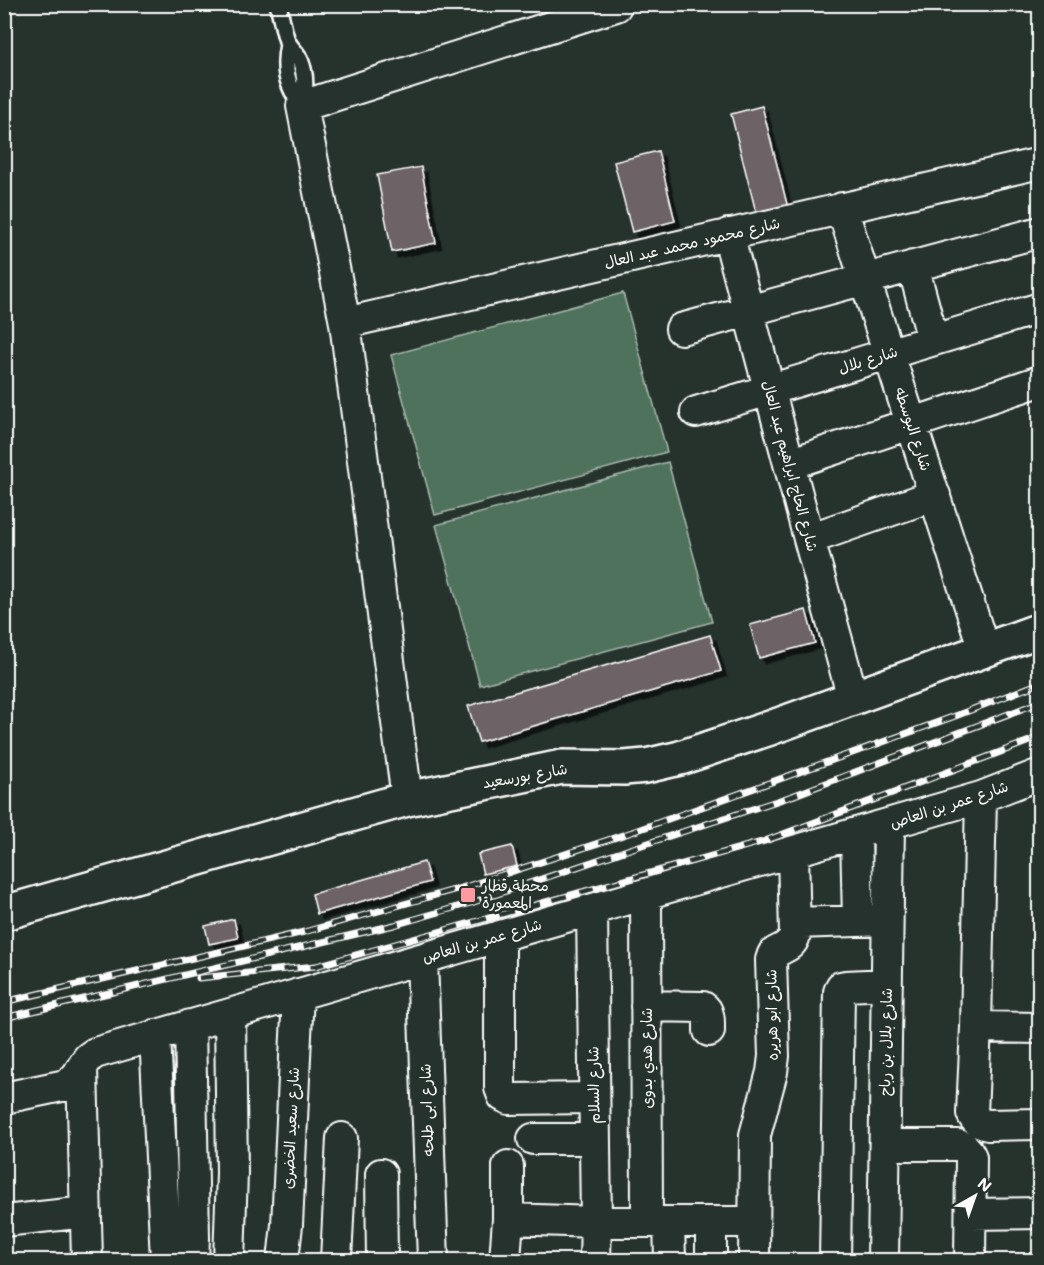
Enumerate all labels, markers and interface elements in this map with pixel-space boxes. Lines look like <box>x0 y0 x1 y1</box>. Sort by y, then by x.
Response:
street label: شارع محمود محمد عبد العال <box>602 212 782 273</box>
street label: شارع بلال <box>836 341 900 378</box>
street label: شارع الحاج ابراهيم عبد العال <box>756 378 823 554</box>
street label: شارع البوسطه <box>890 384 937 473</box>
street label: شارع بورسعيد <box>481 758 569 793</box>
street label: شارع عمر بن العاص <box>887 775 1011 834</box>
place label: محطة قطار المعمورة <box>481 875 549 912</box>
marker: محطة قطار المعمورة <box>459 886 477 904</box>
street label: شارع عمر بن العاص <box>420 913 544 968</box>
street label: شارع ابو هريره <box>760 969 783 1061</box>
street label: شارع بلال بن رباح <box>874 988 897 1096</box>
street label: شارع هدي بدوى <box>636 1008 658 1108</box>
street label: شارع السلام <box>582 1046 606 1124</box>
street label: شارع ابى طلحه <box>414 1063 439 1157</box>
street label: شارع سعيد الخضرى <box>277 1066 304 1189</box>
north arrow <box>945 1166 1005 1226</box>
text: N <box>974 1172 996 1196</box>

